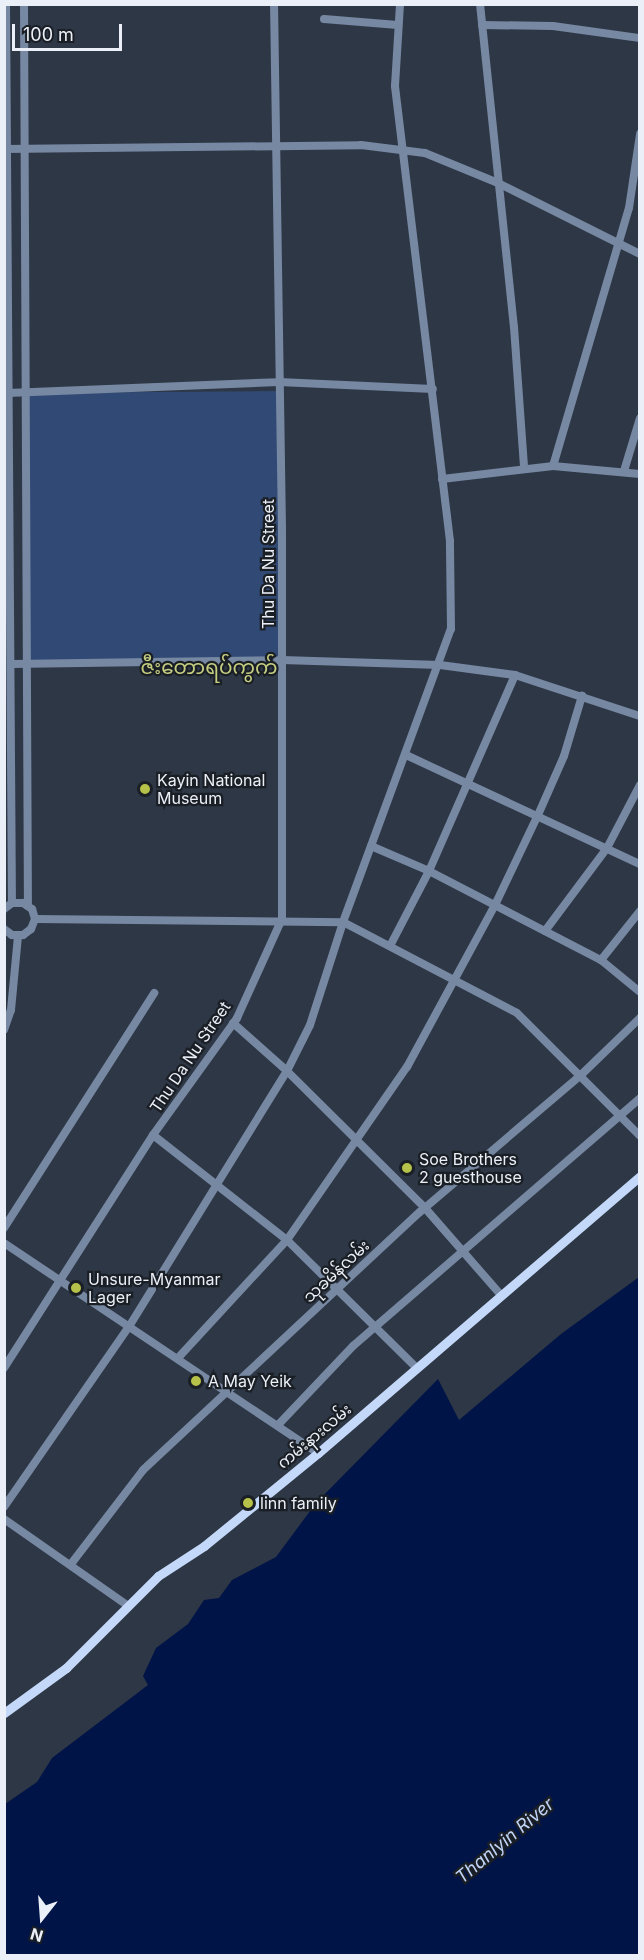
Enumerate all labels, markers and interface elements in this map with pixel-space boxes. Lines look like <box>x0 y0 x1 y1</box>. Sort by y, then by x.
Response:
scale bar <box>15 12 124 50</box>
text: 100 m <box>23 24 74 45</box>
street label: Thu Da Nu Street <box>258 499 278 629</box>
district label: ဇီးတောရပ်ကွက် <box>141 655 277 679</box>
place label: Kayin National Museum <box>157 770 265 808</box>
marker: Kayin National Museum <box>138 782 152 796</box>
street label: Thu Da Nu Street <box>146 998 234 1116</box>
place label: Soe Brothers 2 guesthouse <box>419 1149 522 1187</box>
marker: Soe Brothers 2 guesthouse <box>400 1161 414 1175</box>
street label: သုခမိန်လမ်း <box>299 1236 373 1306</box>
place label: Unsure-Myanmar Lager <box>88 1269 221 1307</box>
marker: Unsure-Myanmar Lager <box>69 1281 83 1295</box>
place label: A May Yeik <box>208 1371 292 1391</box>
marker: A May Yeik <box>189 1374 203 1388</box>
street label: ကမ်းနားလမ်း <box>273 1400 355 1472</box>
place label: linn family <box>260 1493 337 1513</box>
marker: linn family <box>241 1496 255 1510</box>
water label: Thanlyin River <box>452 1794 558 1888</box>
north arrow <box>12 1888 72 1948</box>
text: N <box>28 1924 46 1947</box>

